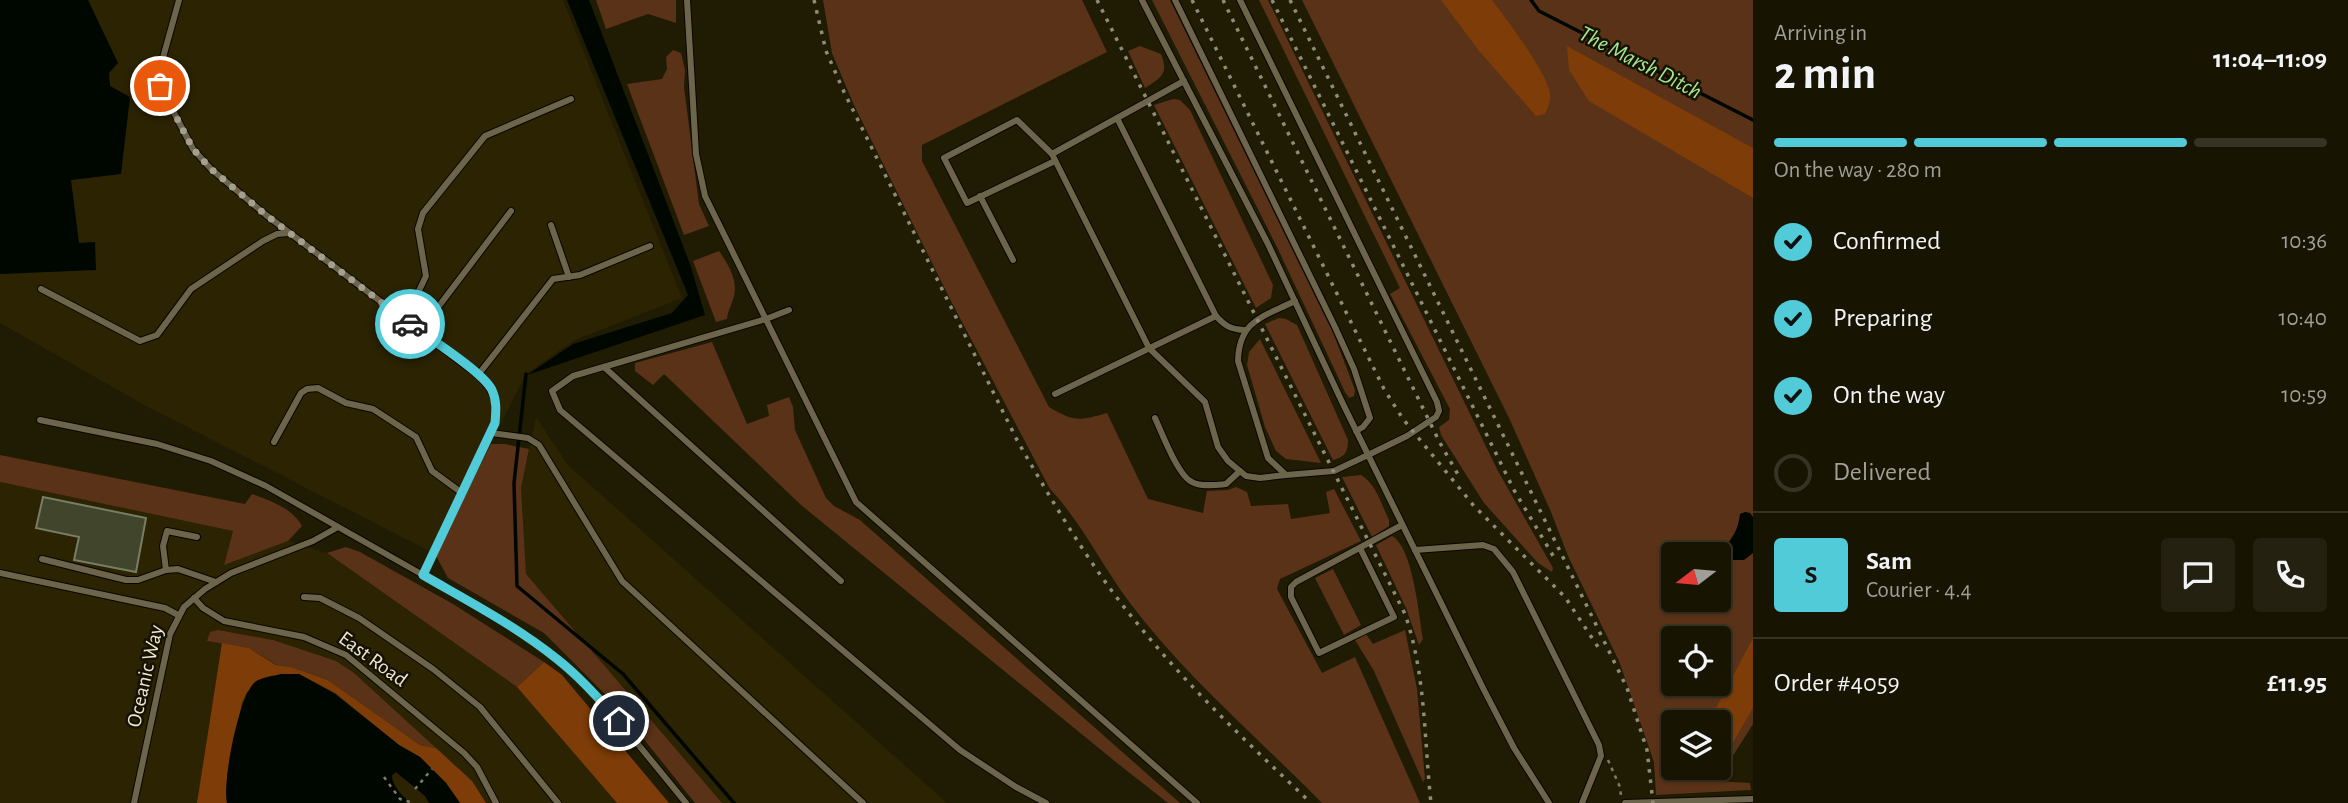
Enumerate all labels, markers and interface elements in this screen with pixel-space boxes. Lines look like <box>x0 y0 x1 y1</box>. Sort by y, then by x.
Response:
water label: The Marsh Ditch <box>1575 22 1705 104</box>
text: Arriving in <box>1774 22 1867 45</box>
text: 11:04–11:09 <box>2213 46 2327 72</box>
text: 2 min <box>1774 51 1876 97</box>
pin <box>130 56 190 116</box>
icon: bag <box>141 67 179 105</box>
text: On the way · 280 m <box>1774 159 1942 182</box>
icon: check <box>1774 223 1812 261</box>
text: Confirmed <box>1833 228 1941 254</box>
text: 10:36 <box>2281 230 2327 253</box>
courier <box>375 289 445 359</box>
icon: check <box>1774 300 1812 338</box>
icon: car <box>391 305 429 343</box>
text: Preparing <box>1833 305 1932 331</box>
text: 10:40 <box>2278 307 2327 330</box>
icon: check <box>1774 377 1812 415</box>
text: On the way <box>1833 382 1945 408</box>
text: 10:59 <box>2281 384 2327 407</box>
text: Delivered <box>1833 459 1931 485</box>
button: chat <box>2161 538 2235 612</box>
button: phone <box>2253 538 2327 612</box>
north arrow <box>1661 542 1731 612</box>
map controls <box>1661 542 1731 780</box>
text: Sam <box>1866 548 1912 574</box>
text: S <box>1805 562 1817 588</box>
text: Courier · 4.4 <box>1866 579 1972 602</box>
street label: Oceanic Way <box>123 623 167 729</box>
button: locate <box>1661 626 1731 696</box>
street label: East Road <box>335 627 411 691</box>
text: Order #4059 <box>1774 670 1900 696</box>
text: £11.95 <box>2267 670 2327 696</box>
pin <box>589 691 649 751</box>
icon: home <box>600 702 638 740</box>
button: layers <box>1661 710 1731 780</box>

